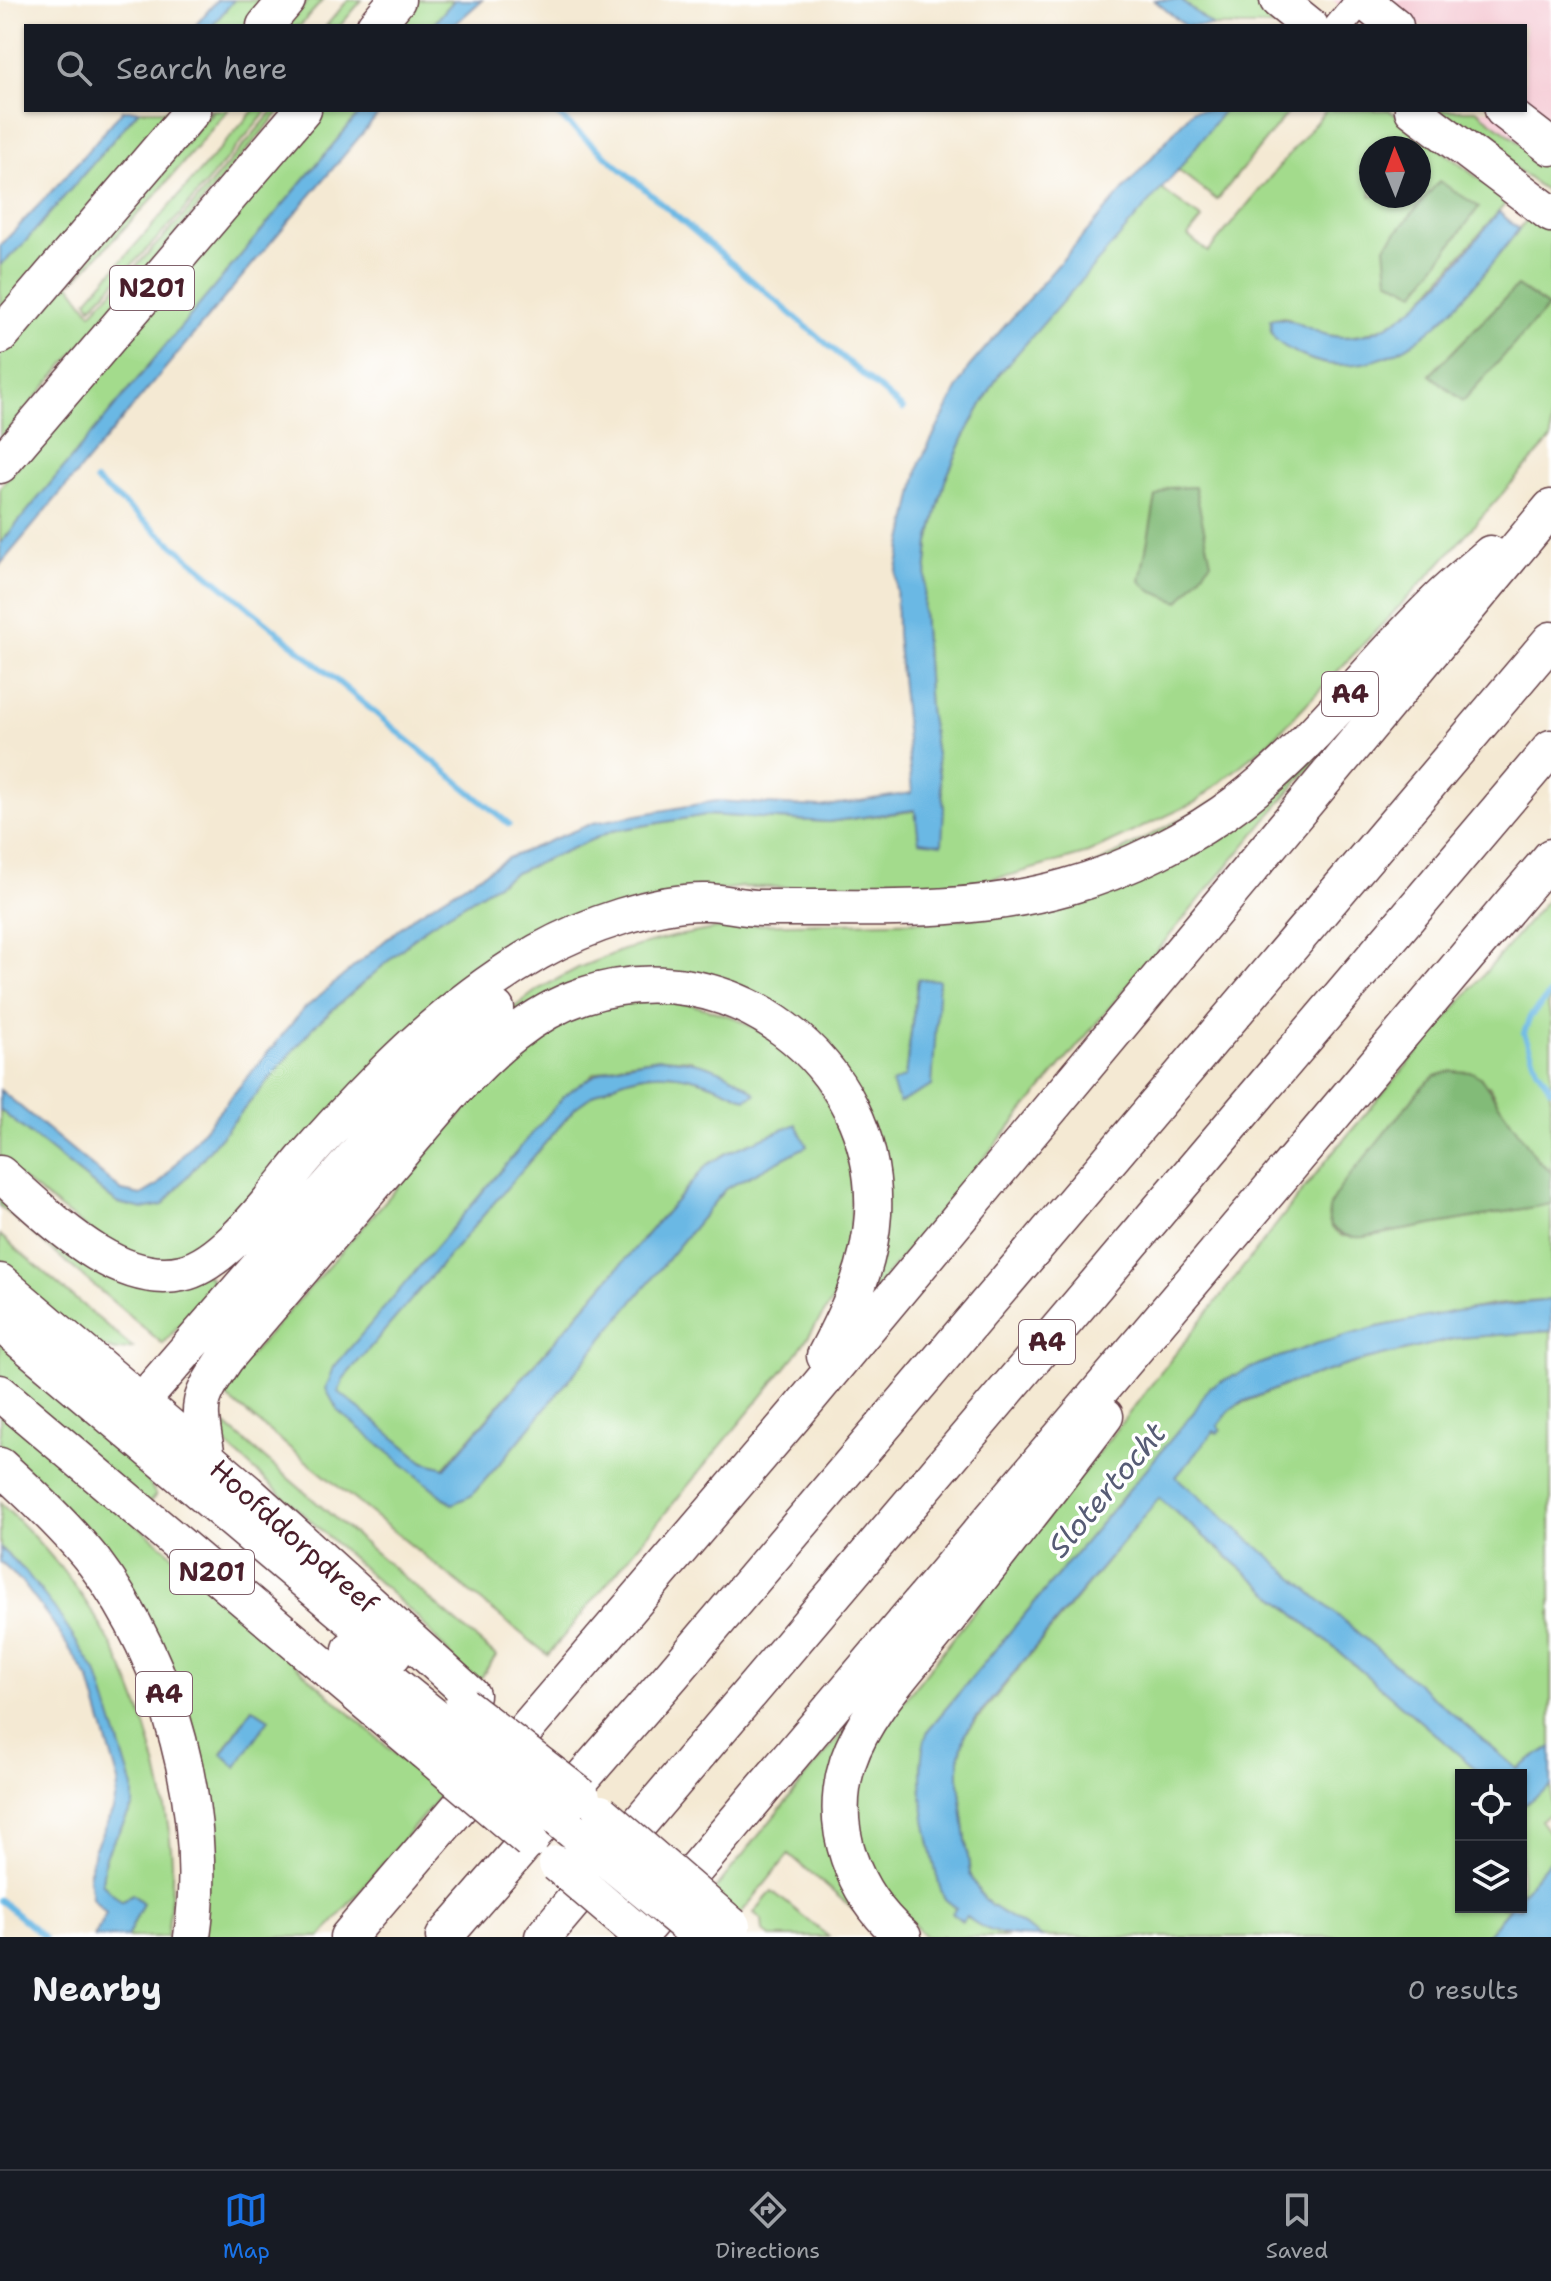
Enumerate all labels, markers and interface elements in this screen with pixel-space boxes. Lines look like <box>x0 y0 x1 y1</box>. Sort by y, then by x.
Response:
search box <box>24 24 1527 112</box>
icon: search <box>52 46 96 90</box>
text: Search here <box>116 48 287 89</box>
north arrow <box>1359 136 1431 208</box>
road number: N201 <box>110 266 194 310</box>
road number: A4 <box>1322 672 1378 716</box>
road number: A4 <box>1019 1320 1075 1364</box>
water label: Slotertocht <box>1038 1413 1176 1566</box>
street label: Hoofddorpdreef <box>202 1450 387 1622</box>
road number: N201 <box>170 1550 254 1594</box>
road number: A4 <box>136 1672 192 1716</box>
map controls <box>1455 1769 1527 1913</box>
button: locate <box>1455 1769 1527 1841</box>
button: layers <box>1455 1841 1527 1913</box>
text: Nearby <box>32 1966 162 2012</box>
text: 0 results <box>1407 1972 1519 2007</box>
tab: Map <box>223 2188 270 2265</box>
tab: Directions <box>715 2188 820 2265</box>
tab: Saved <box>1266 2188 1328 2265</box>

